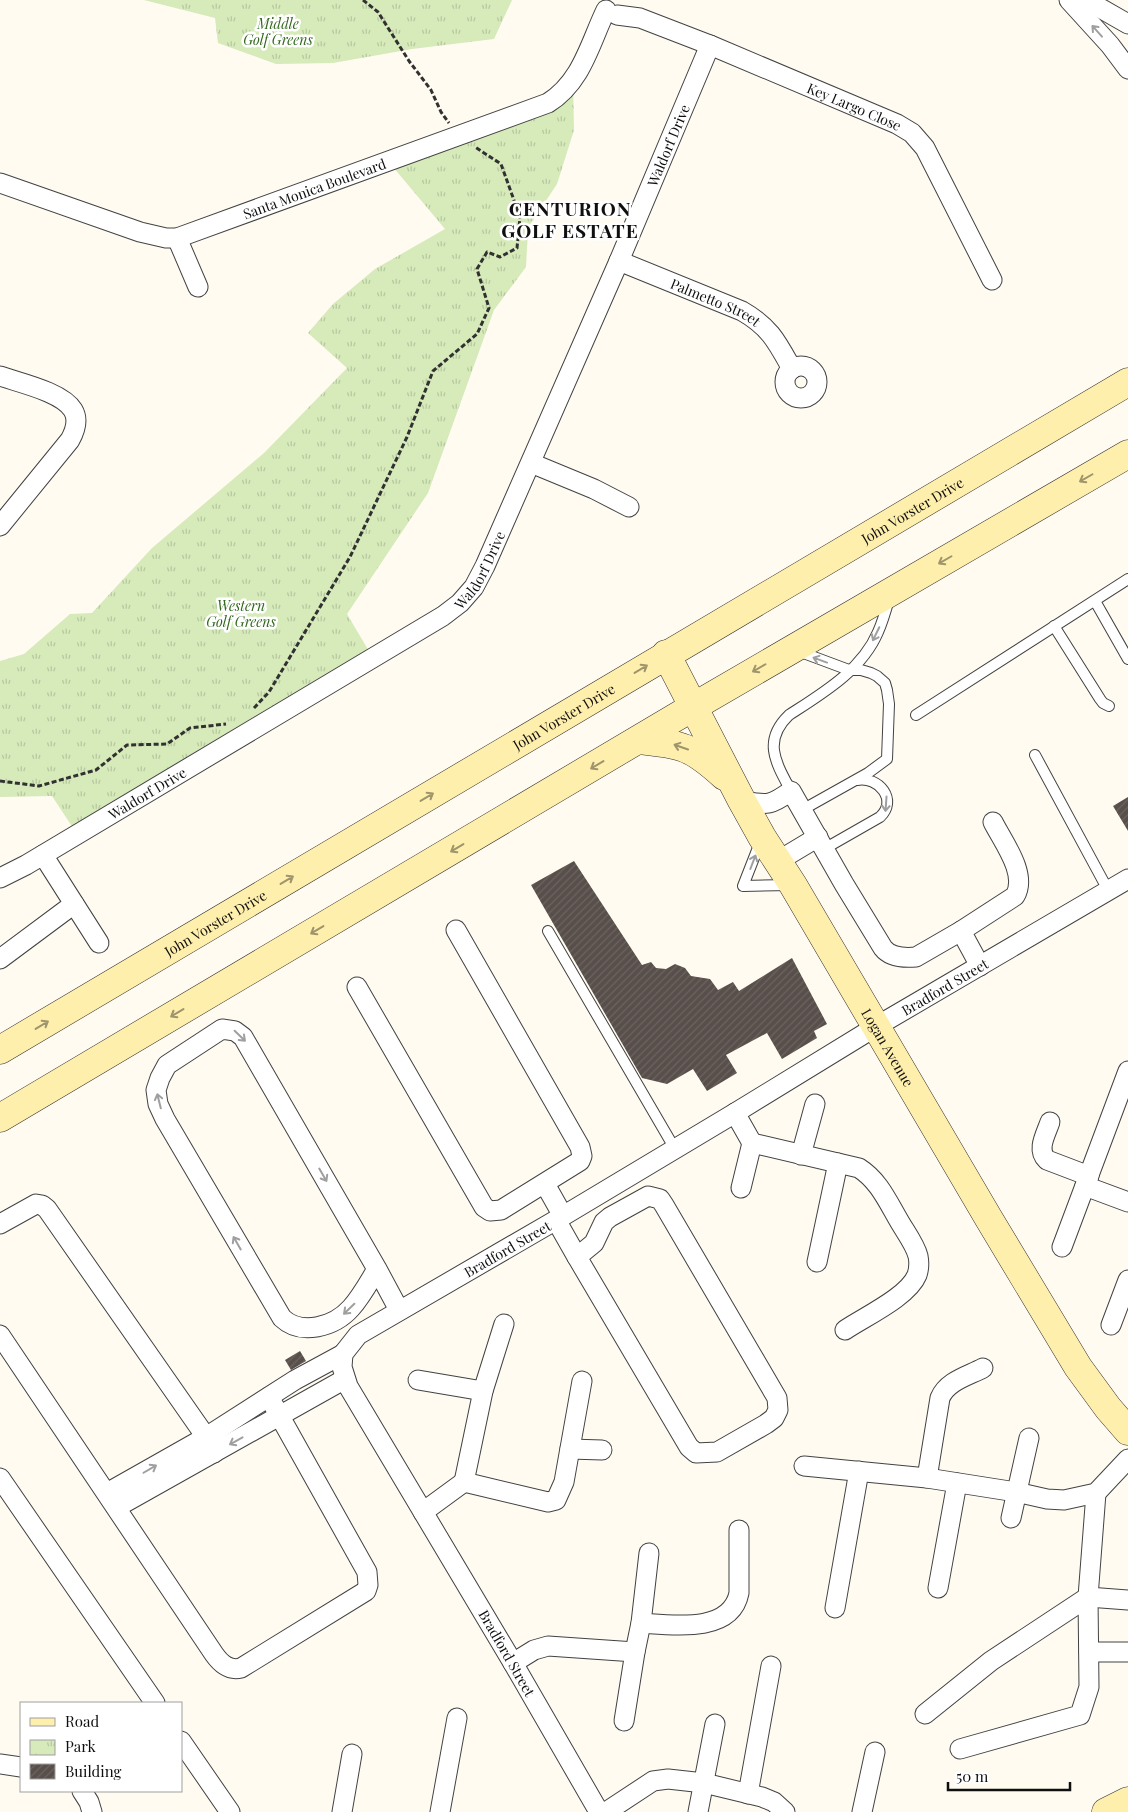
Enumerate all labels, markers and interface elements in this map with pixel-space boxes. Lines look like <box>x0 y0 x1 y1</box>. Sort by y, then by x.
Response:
park label: Middle Golf Greens <box>243 14 313 49</box>
one-way arrow <box>1092 25 1103 38</box>
street label: Key Largo Close <box>804 78 905 134</box>
street label: Waldorf Drive <box>642 101 694 190</box>
street label: Santa Monica Boulevard <box>240 153 388 223</box>
district label: CENTURION GOLF ESTATE <box>501 195 639 243</box>
street label: Palmetto Street <box>668 274 766 331</box>
street label: John Vorster Drive <box>857 472 967 548</box>
one-way arrow <box>1079 474 1093 484</box>
street label: Waldorf Drive <box>449 528 509 614</box>
one-way arrow <box>938 555 953 565</box>
park label: Western Golf Greens <box>206 596 276 631</box>
one-way arrow <box>871 626 881 641</box>
one-way arrow <box>813 655 829 664</box>
one-way arrow <box>634 663 648 673</box>
one-way arrow <box>752 663 767 673</box>
street label: John Vorster Drive <box>508 679 618 754</box>
one-way arrow <box>674 742 690 751</box>
one-way arrow <box>589 760 604 770</box>
street label: Waldorf Drive <box>104 762 189 824</box>
one-way arrow <box>419 791 433 801</box>
one-way arrow <box>881 796 890 812</box>
one-way arrow <box>450 843 464 853</box>
one-way arrow <box>749 855 758 870</box>
one-way arrow <box>279 874 293 884</box>
street label: John Vorster Drive <box>160 885 270 961</box>
one-way arrow <box>310 926 325 936</box>
street label: Bradford Street <box>898 953 992 1019</box>
street label: Logan Avenue <box>858 1005 919 1090</box>
one-way arrow <box>171 1009 185 1019</box>
one-way arrow <box>34 1020 48 1030</box>
one-way arrow <box>233 1030 246 1042</box>
one-way arrow <box>154 1094 163 1110</box>
one-way arrow <box>319 1168 329 1182</box>
street label: Bradford Street <box>460 1215 555 1281</box>
one-way arrow <box>232 1237 242 1251</box>
one-way arrow <box>343 1303 355 1315</box>
one-way arrow <box>229 1436 244 1446</box>
one-way arrow <box>142 1464 157 1474</box>
street label: Bradford Street <box>474 1606 540 1701</box>
legend <box>20 1702 182 1792</box>
text: Road <box>65 1711 99 1731</box>
text: Park <box>65 1736 97 1756</box>
scale bar <box>948 1760 1070 1792</box>
text: Building <box>65 1761 122 1781</box>
text: 50 m <box>956 1766 989 1786</box>

